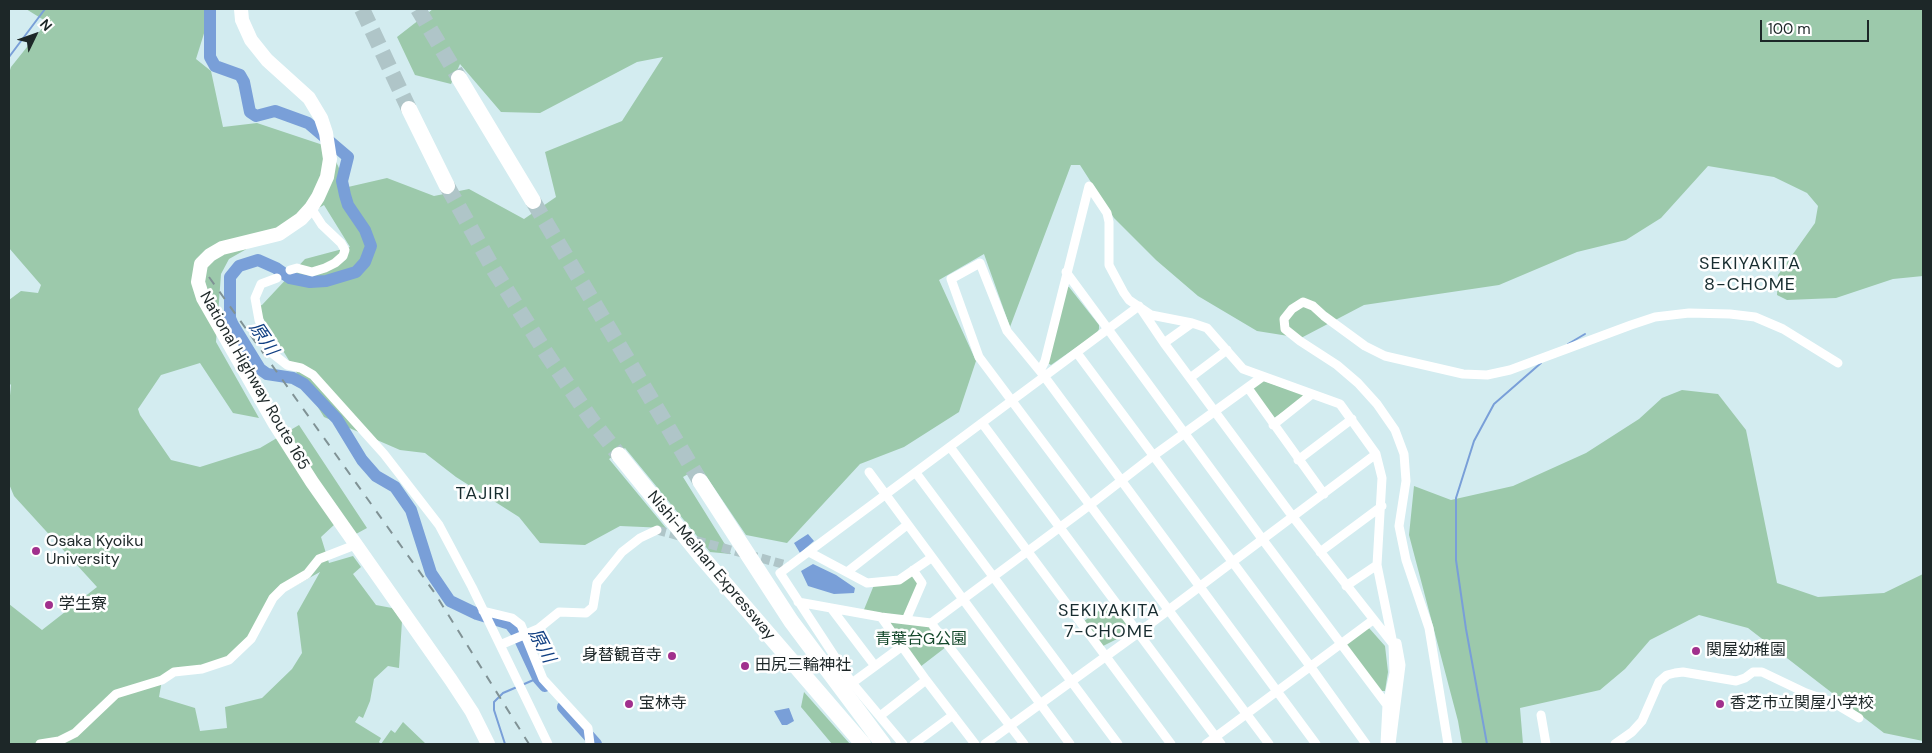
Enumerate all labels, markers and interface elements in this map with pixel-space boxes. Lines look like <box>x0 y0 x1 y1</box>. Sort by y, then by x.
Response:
north arrow <box>10 10 60 60</box>
scale bar <box>1762 10 1871 42</box>
text: N <box>36 15 56 35</box>
text: 100 m <box>1768 19 1811 39</box>
district label: SEKIYAKITA 8-CHOME <box>1698 253 1802 296</box>
street label: National Highway Route 165 <box>195 288 313 474</box>
water label: 原川 <box>244 318 282 360</box>
district label: TAJIRI <box>455 483 511 505</box>
street label: Nishi-Meihan Expressway <box>643 487 779 645</box>
place label: Osaka Kyoiku University <box>46 532 143 570</box>
marker: Osaka Kyoiku University <box>30 545 42 557</box>
place label: 学生寮 <box>59 595 107 615</box>
marker: 学生寮 <box>43 599 55 611</box>
district label: SEKIYAKITA 7-CHOME <box>1057 600 1161 642</box>
water label: 原川 <box>523 625 559 667</box>
park label: 青葉台G公園 <box>875 630 967 650</box>
place label: 関屋幼稚園 <box>1706 641 1786 661</box>
marker: 関屋幼稚園 <box>1690 645 1702 657</box>
place label: 身替観音寺 <box>582 646 662 666</box>
marker: 身替観音寺 <box>666 650 678 662</box>
place label: 田尻三輪神社 <box>755 656 851 676</box>
marker: 田尻三輪神社 <box>739 660 751 672</box>
place label: 宝林寺 <box>639 694 687 714</box>
place label: 香芝市立関屋小学校 <box>1730 694 1874 714</box>
marker: 宝林寺 <box>623 698 635 710</box>
marker: 香芝市立関屋小学校 <box>1714 698 1726 710</box>

